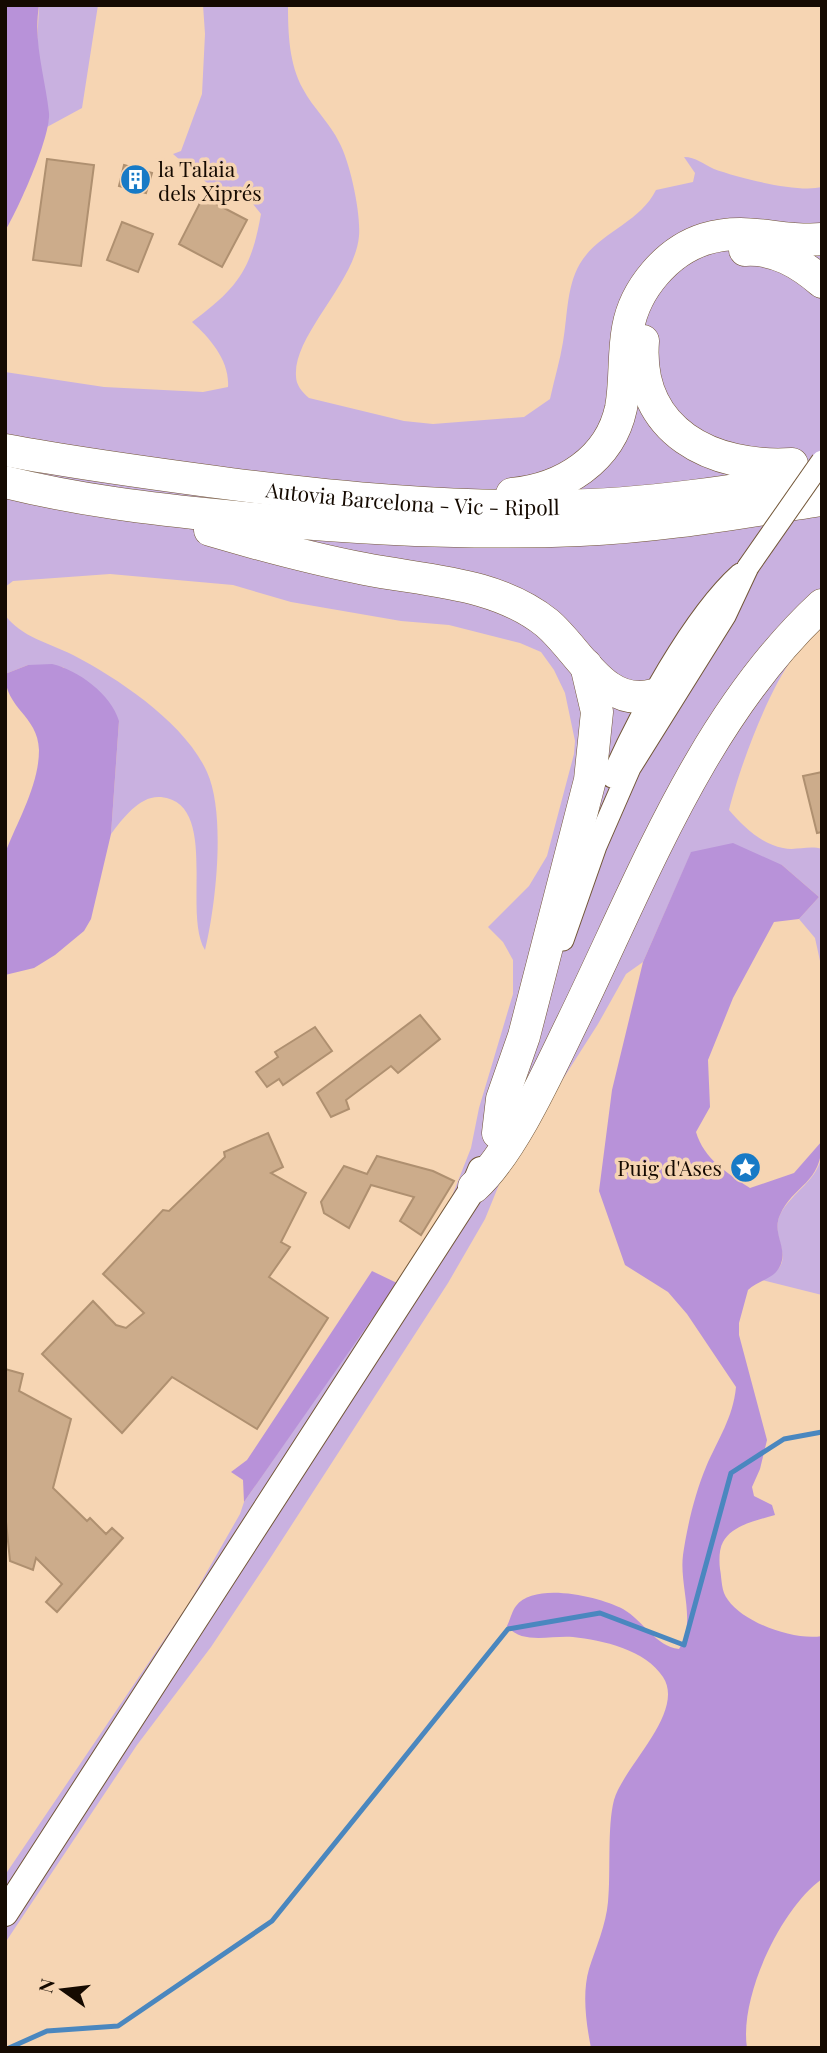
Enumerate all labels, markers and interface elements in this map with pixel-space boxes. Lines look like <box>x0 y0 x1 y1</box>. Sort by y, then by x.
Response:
place label: la Talaia dels Xiprés <box>158 154 262 206</box>
building icon: la Talaia dels Xiprés <box>118 163 152 197</box>
street label: Autovia Barcelona - Vic - Ripoll <box>263 474 560 520</box>
place icon: Puig d'Ases <box>728 1150 762 1184</box>
place label: Puig d'Ases <box>617 1153 722 1181</box>
north arrow <box>28 1955 98 2025</box>
text: N <box>31 1976 60 1995</box>

